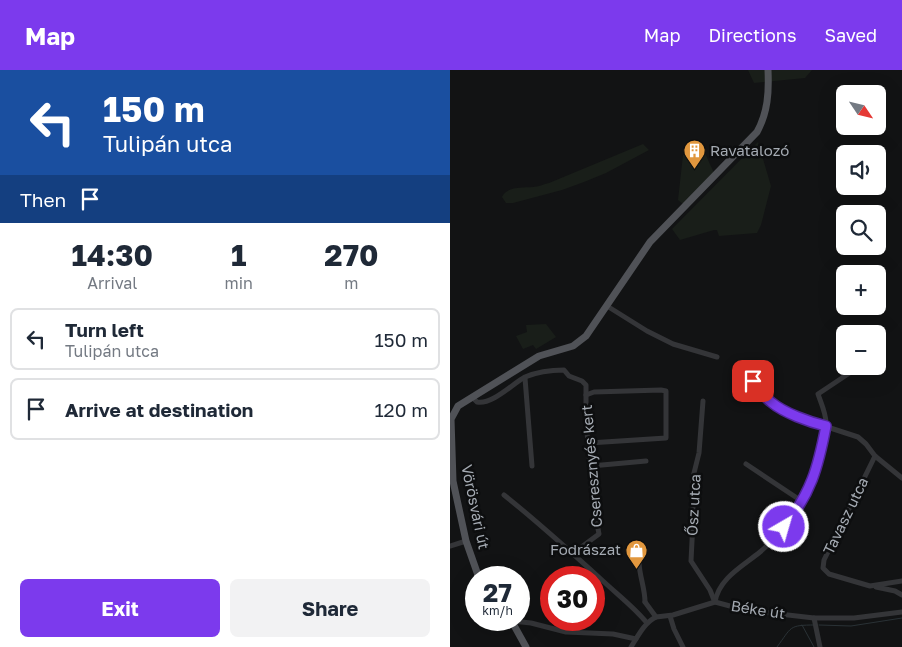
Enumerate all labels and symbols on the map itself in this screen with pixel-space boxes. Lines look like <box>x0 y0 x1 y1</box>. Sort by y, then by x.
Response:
north arrow <box>836 85 886 135</box>
building icon: Ravatalozó <box>682 139 706 170</box>
place label: Ravatalozó <box>710 141 789 159</box>
pin <box>732 360 774 402</box>
street label: Cseresznyés kert <box>577 404 605 528</box>
street label: Vörösvári út <box>458 463 494 551</box>
street label: Ősz utca <box>682 473 704 536</box>
street label: Tavasz utca <box>819 474 872 557</box>
position arrow <box>757 500 809 552</box>
shop icon: Fodrászat <box>625 538 649 569</box>
place label: Fodrászat <box>550 540 621 558</box>
speed limit sign: 30 <box>540 566 605 631</box>
street label: Béke út <box>730 596 786 622</box>

